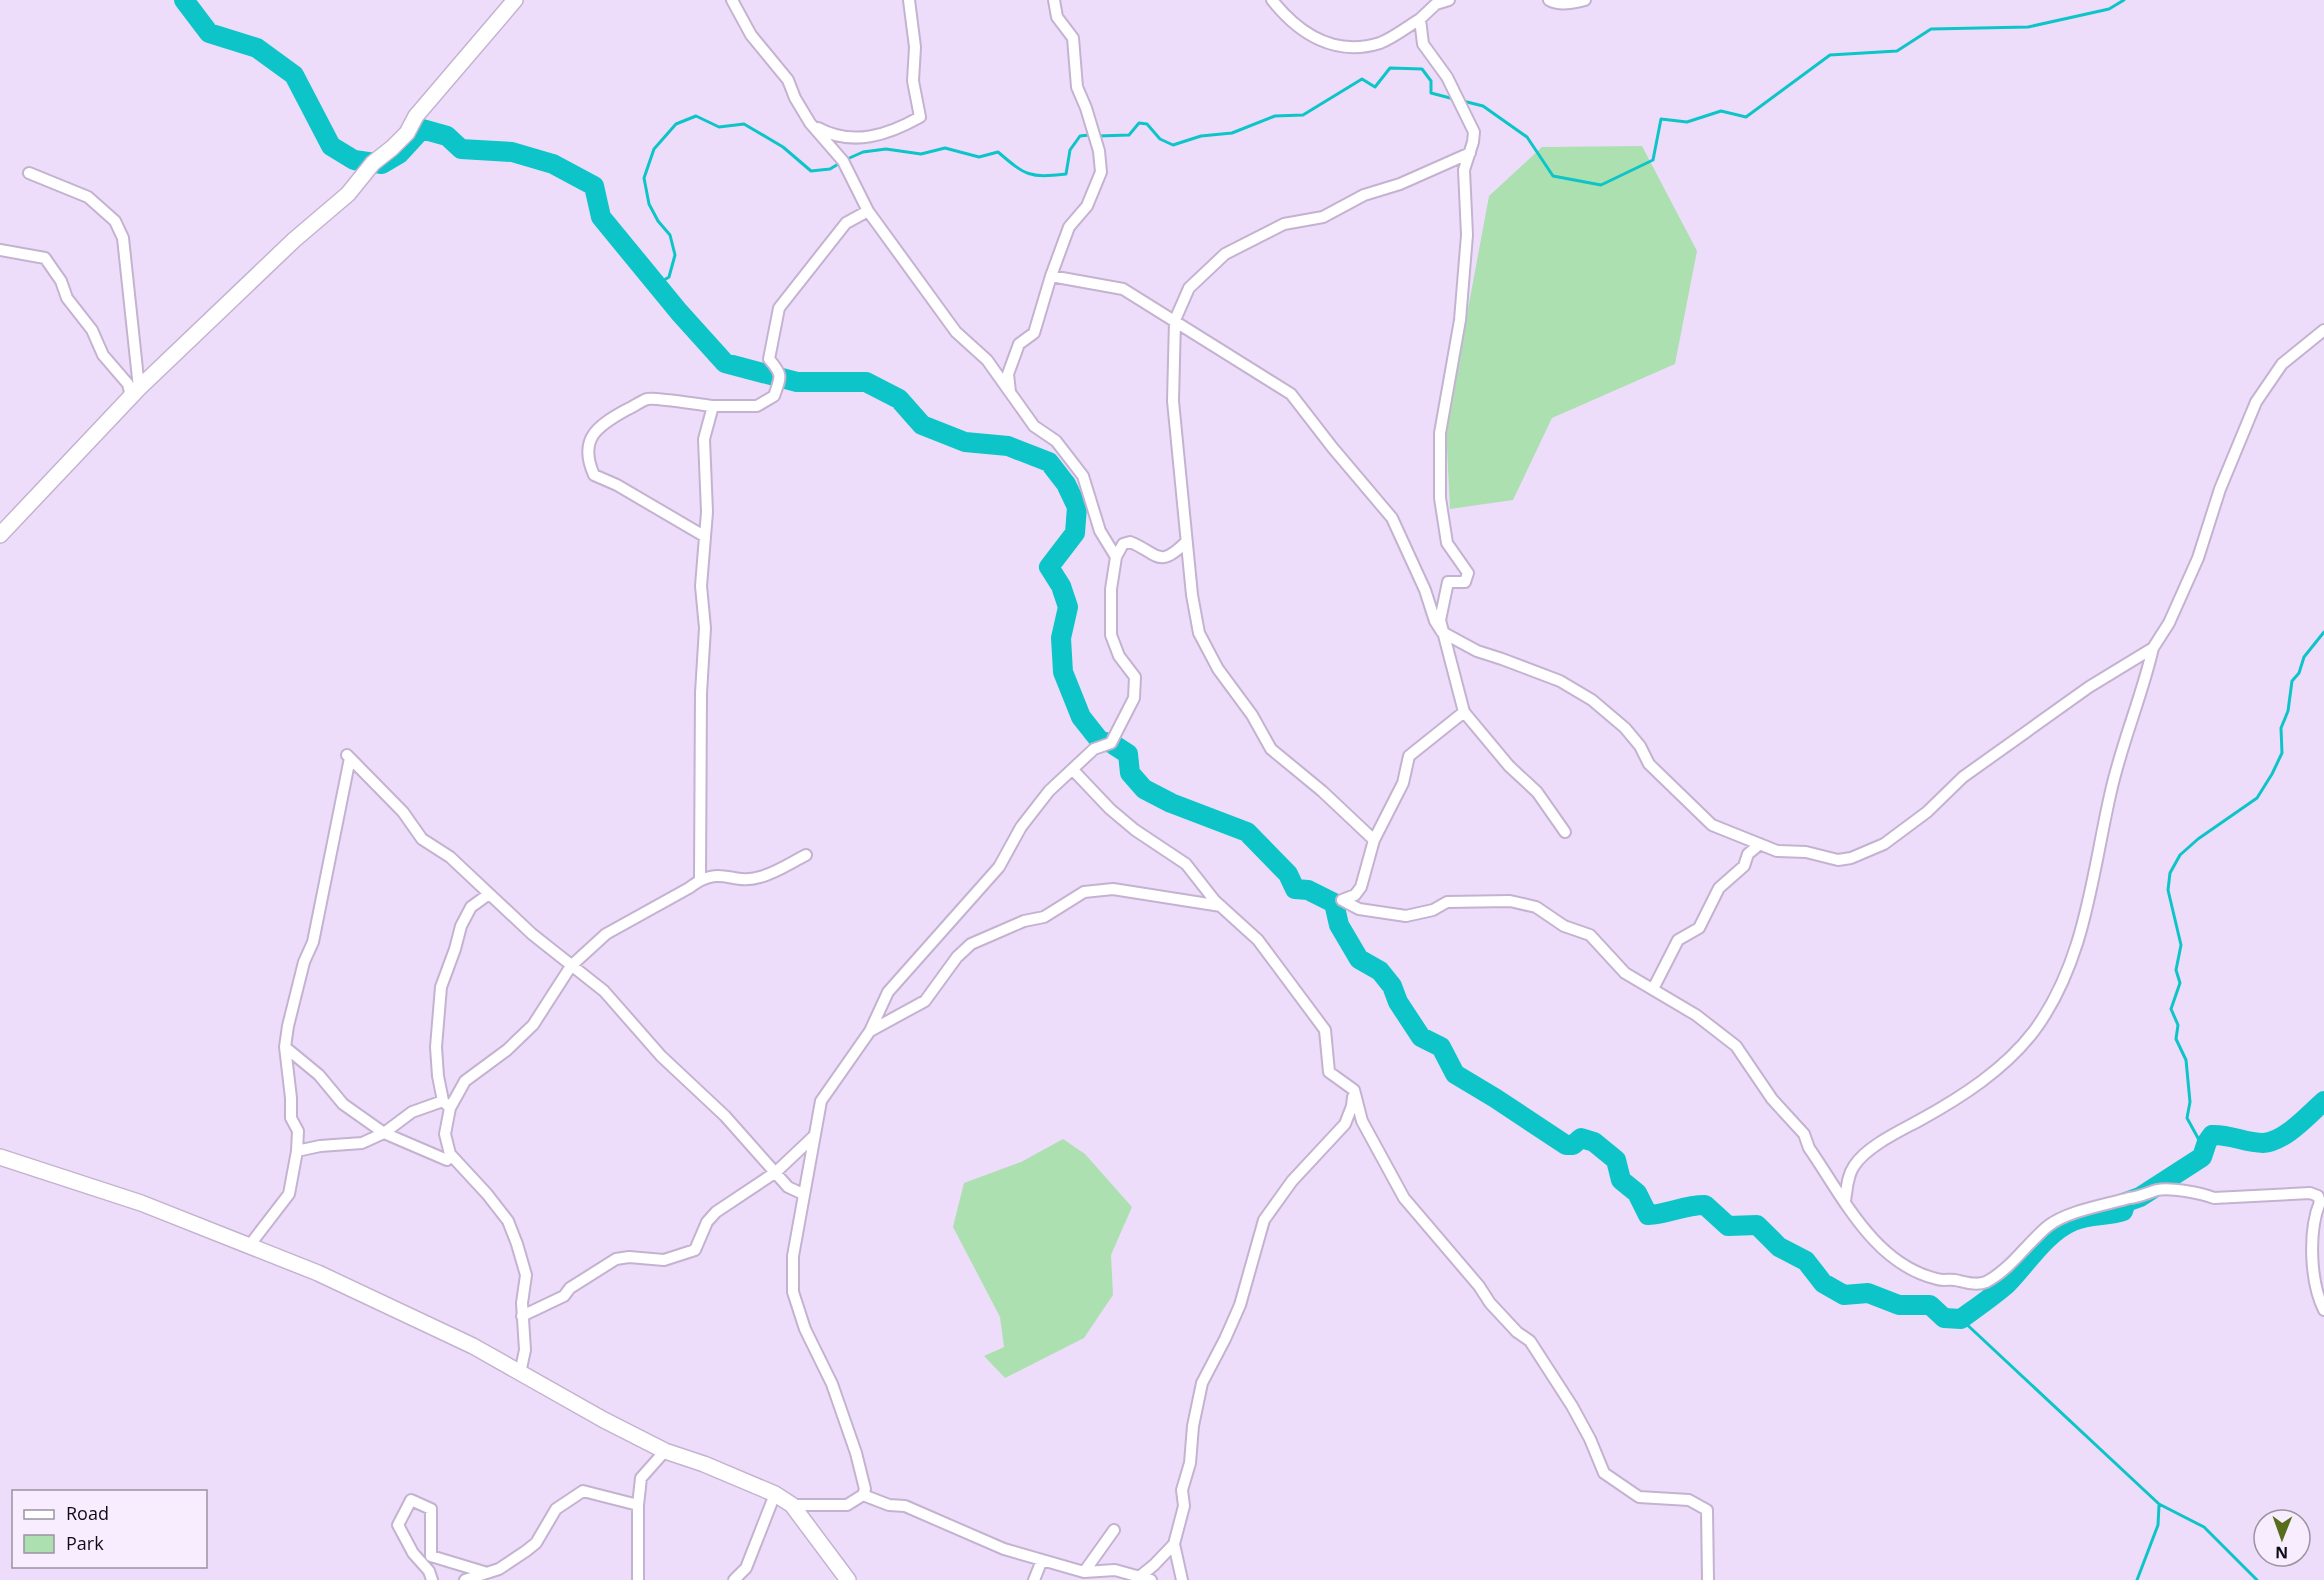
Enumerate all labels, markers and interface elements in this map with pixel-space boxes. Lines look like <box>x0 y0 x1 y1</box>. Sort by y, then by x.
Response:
legend <box>12 1490 207 1568</box>
text: Road <box>66 1501 109 1525</box>
north arrow <box>2252 1508 2312 1568</box>
text: Park <box>66 1531 104 1555</box>
text: N <box>2275 1542 2288 1564</box>

